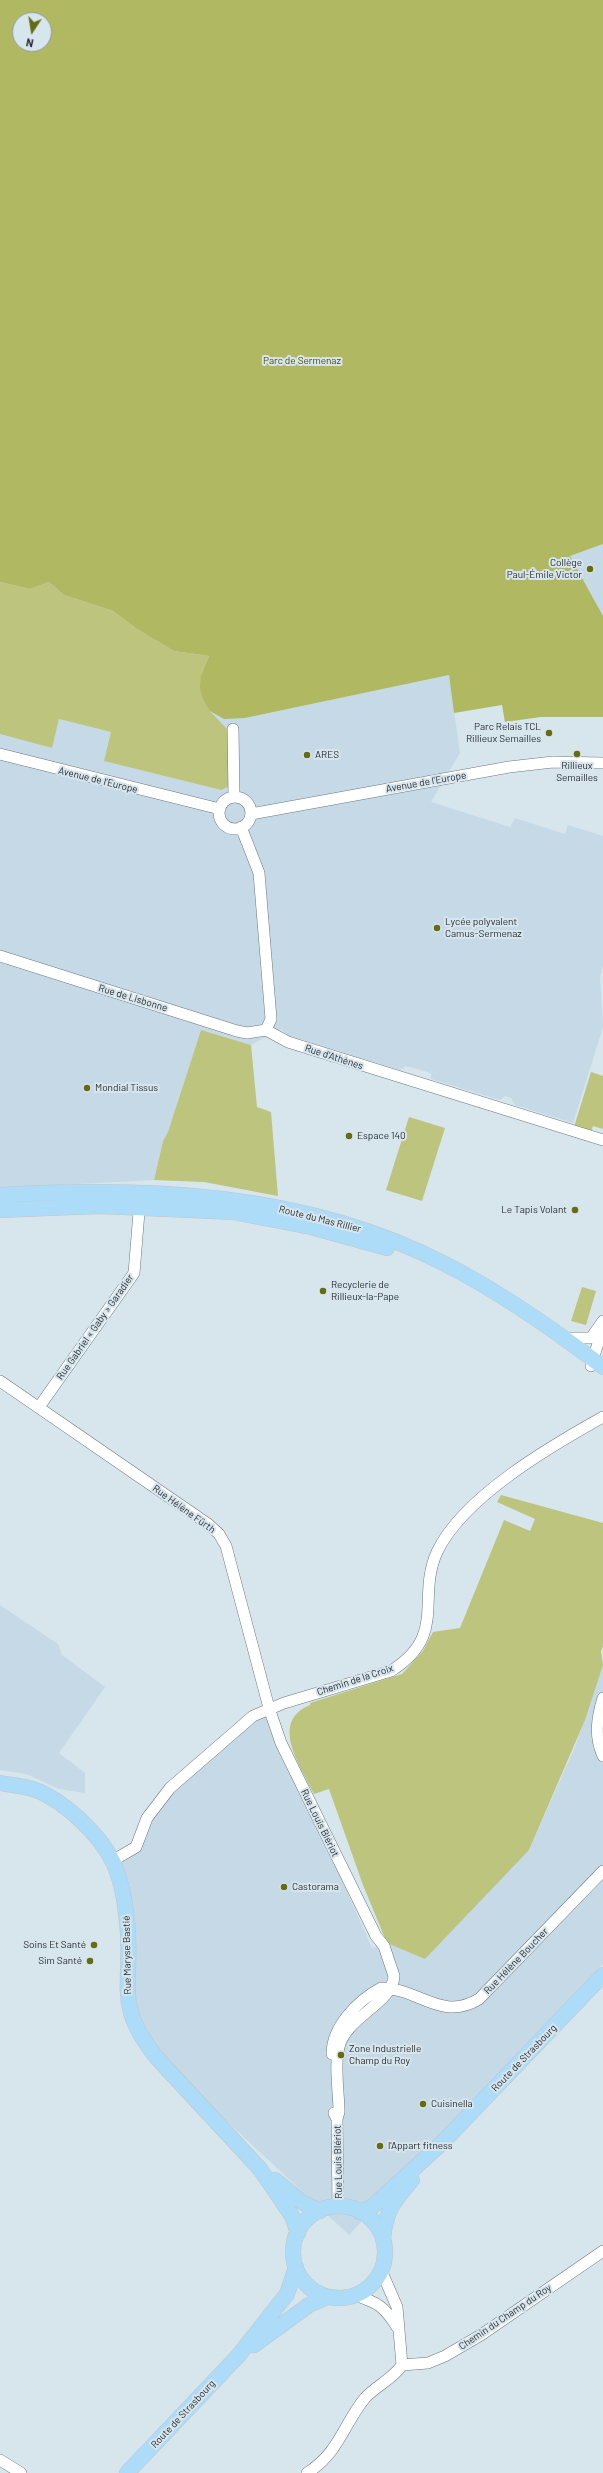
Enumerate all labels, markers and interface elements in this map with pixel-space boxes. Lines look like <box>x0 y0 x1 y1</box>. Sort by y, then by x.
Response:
north arrow <box>12 12 52 52</box>
text: N <box>25 36 35 50</box>
park label: Parc de Sermenaz <box>263 355 341 367</box>
place label: Collège Paul-Émile Victor <box>507 557 582 580</box>
marker: Collège Paul-Émile Victor <box>585 564 595 574</box>
place label: Parc Relais TCL Rillieux Semailles <box>466 721 541 744</box>
marker: Parc Relais TCL Rillieux Semailles <box>544 728 554 738</box>
place label: ARES <box>315 749 339 761</box>
marker: Rillieux Semailles <box>572 749 582 759</box>
marker: ARES <box>302 750 312 760</box>
place label: Rillieux Semailles <box>556 760 598 784</box>
street label: Avenue de l'Europe <box>57 764 139 796</box>
street label: Avenue de l'Europe <box>385 769 467 795</box>
place label: Lycée polyvalent Camus-Sermenaz <box>445 916 522 940</box>
marker: Lycée polyvalent Camus-Sermenaz <box>432 923 442 933</box>
street label: Rue de Lisbonne <box>97 982 169 1014</box>
street label: Rue d'Athènes <box>303 1042 365 1072</box>
place label: Mondial Tissus <box>95 1082 158 1094</box>
marker: Mondial Tissus <box>82 1083 92 1093</box>
place label: Espace 140 <box>357 1130 406 1142</box>
marker: Espace 140 <box>344 1131 354 1141</box>
street label: Route du Mas Rillier <box>278 1203 362 1235</box>
place label: Le Tapis Volant <box>501 1204 567 1216</box>
marker: Le Tapis Volant <box>570 1205 580 1215</box>
street label: Rue Gabriel « Gaby » Garadier <box>54 1272 136 1382</box>
place label: Recyclerie de Rillieux-la-Pape <box>331 1279 399 1302</box>
marker: Recyclerie de Rillieux-la-Pape <box>318 1286 328 1296</box>
street label: Rue Hélène Fürth <box>150 1482 218 1536</box>
street label: Chemin de la Croix <box>315 1662 395 1698</box>
street label: Rue Louis Blériot <box>298 1787 342 1859</box>
place label: Castorama <box>292 1881 339 1893</box>
marker: Castorama <box>279 1882 289 1892</box>
street label: Rue Maryse Bastié <box>120 1915 134 1995</box>
street label: Rue Hélène Boucher <box>481 1925 551 1997</box>
place label: Soins Et Santé <box>23 1939 86 1951</box>
marker: Soins Et Santé <box>89 1940 99 1950</box>
place label: Sim Santé <box>38 1955 82 1967</box>
marker: Sim Santé <box>85 1956 95 1966</box>
street label: Route de Strasbourg <box>489 2022 559 2094</box>
place label: Zone Industrielle Champ du Roy <box>349 2043 421 2066</box>
marker: Zone Industrielle Champ du Roy <box>336 2050 346 2060</box>
place label: Cuisinella <box>431 2098 473 2110</box>
marker: Cuisinella <box>418 2099 428 2109</box>
street label: Rue Louis Blériot <box>331 2125 345 2199</box>
place label: l'Appart fitness <box>388 2140 452 2152</box>
marker: l'Appart fitness <box>375 2141 385 2151</box>
street label: Chemin du Champ du Roy <box>457 2282 553 2352</box>
street label: Route de Strasbourg <box>148 2378 218 2450</box>

